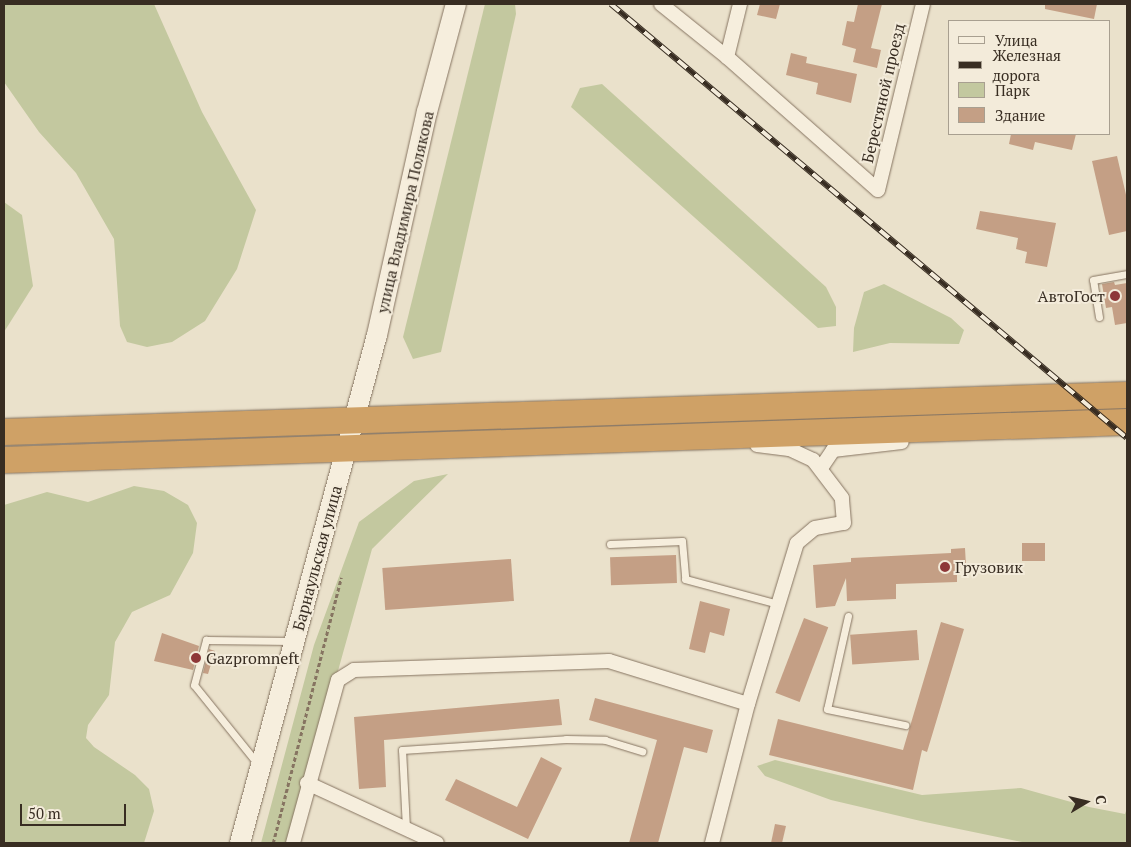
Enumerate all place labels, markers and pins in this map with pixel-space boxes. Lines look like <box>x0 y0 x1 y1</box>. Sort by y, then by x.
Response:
place label: АвтоГост <box>1038 286 1105 306</box>
marker: АвтоГост <box>1109 290 1121 302</box>
place label: Грузовик <box>955 557 1023 577</box>
marker: Грузовик <box>939 561 951 573</box>
place label: Gazpromneft <box>206 648 300 668</box>
marker: Gazpromneft <box>190 652 202 664</box>

